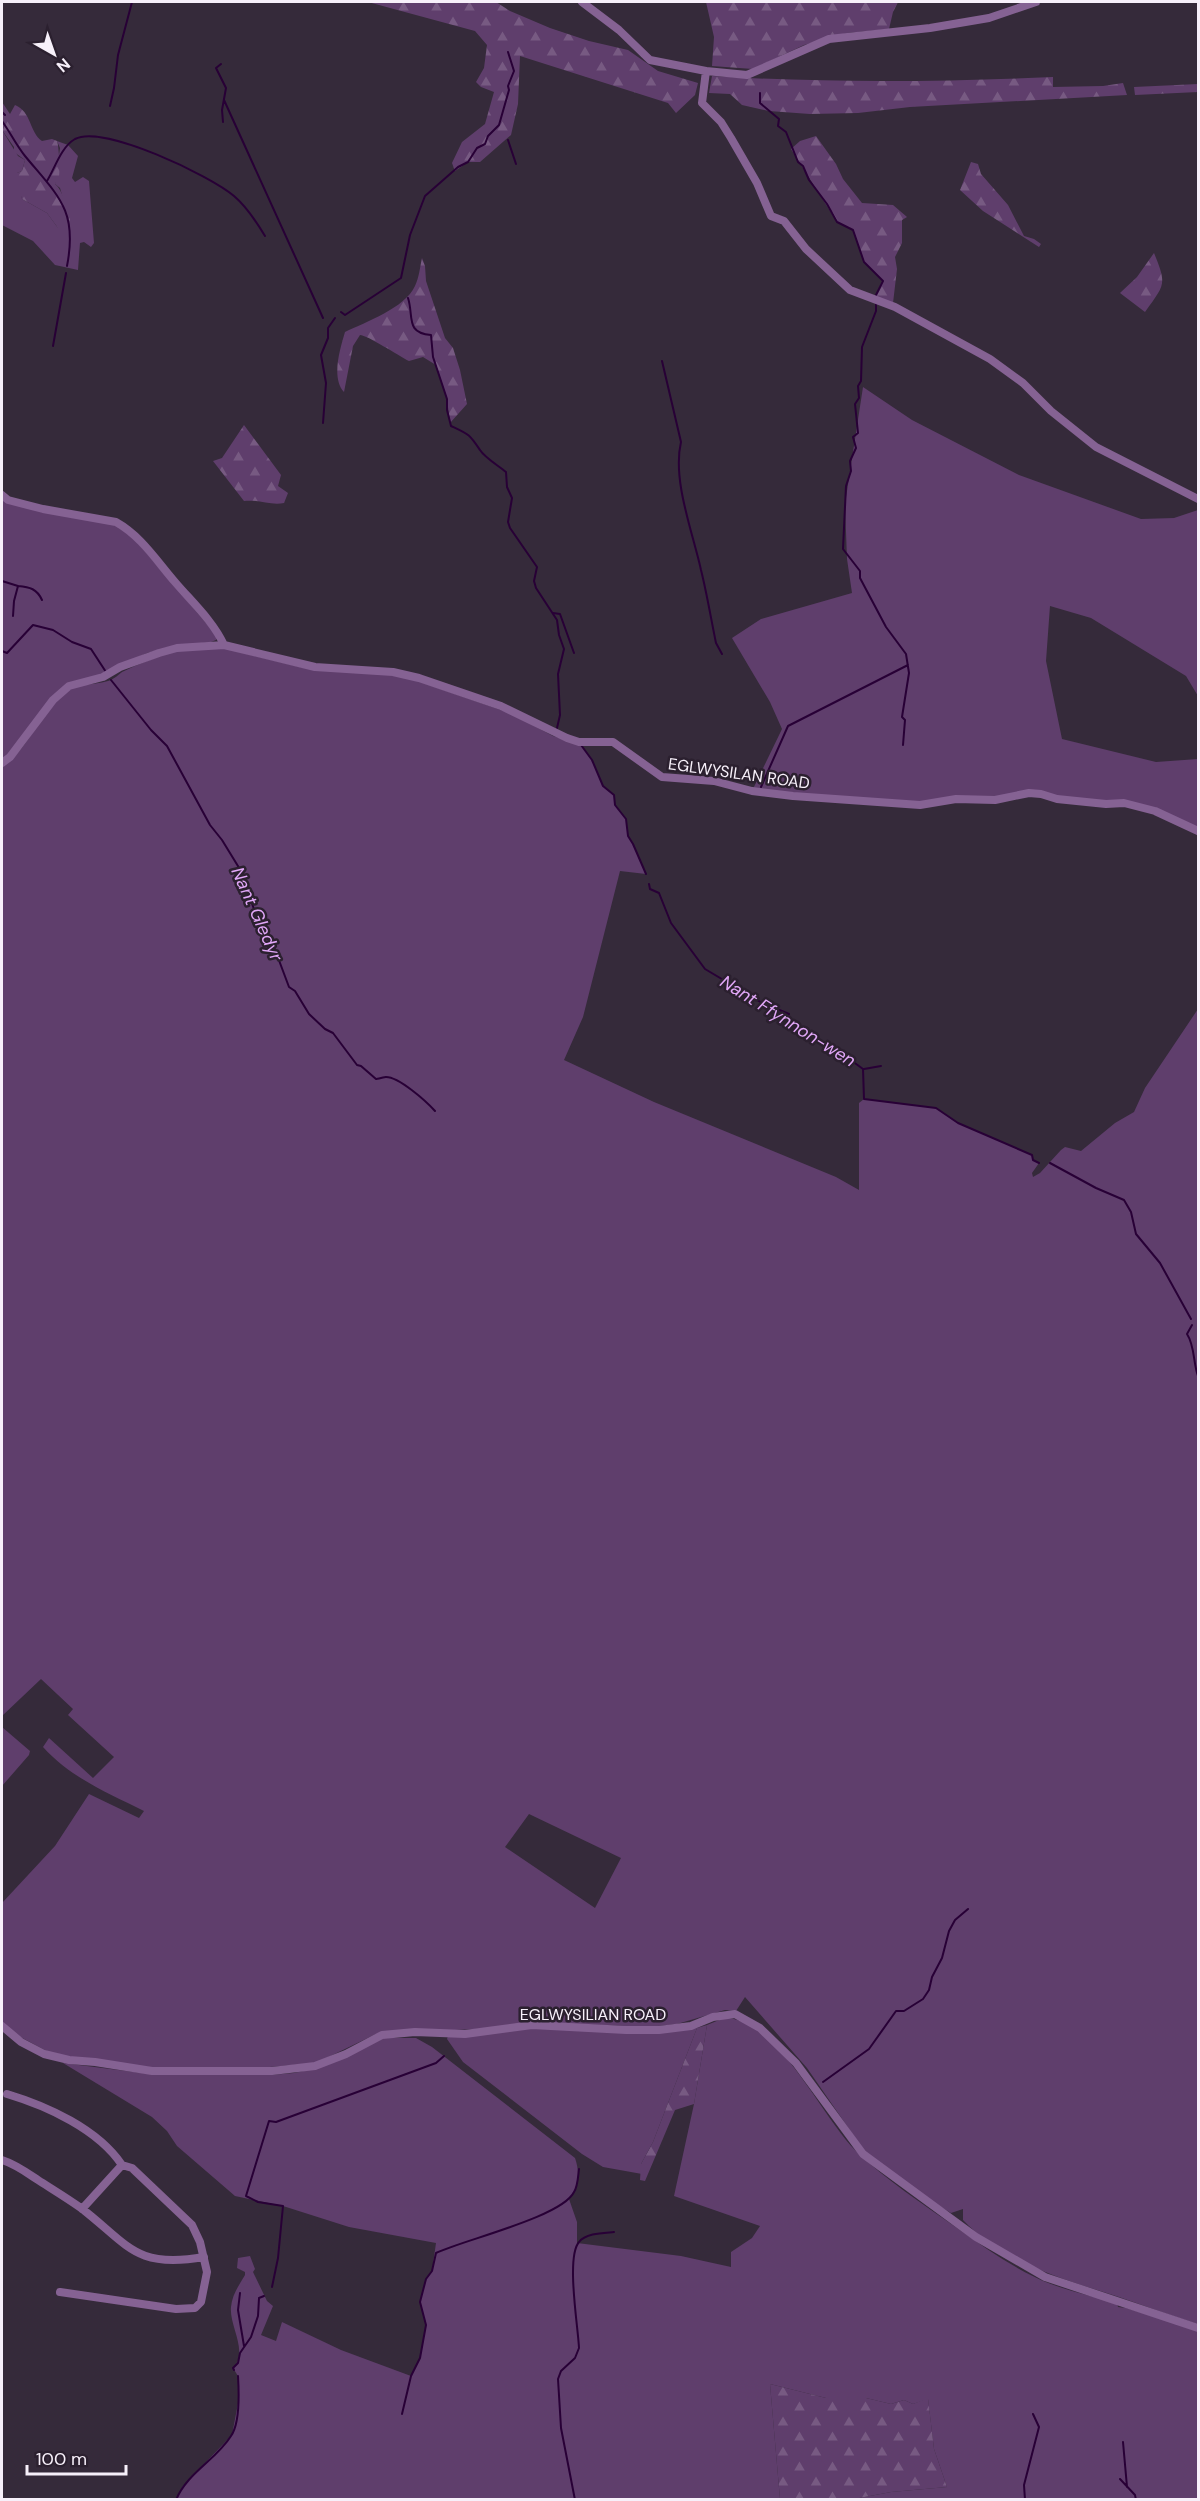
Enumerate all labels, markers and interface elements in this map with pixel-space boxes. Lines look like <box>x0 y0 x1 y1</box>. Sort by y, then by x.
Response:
north arrow <box>24 24 84 84</box>
text: N <box>52 53 75 77</box>
street label: EGLWYSILAN ROAD <box>667 753 811 794</box>
water label: Nant Gledyr <box>226 863 289 966</box>
water label: Nant Ffynnon-wen <box>716 970 860 1072</box>
street label: EGLWYSILIAN ROAD <box>520 2004 666 2025</box>
scale bar <box>27 2438 126 2476</box>
text: 100 m <box>36 2447 87 2471</box>

